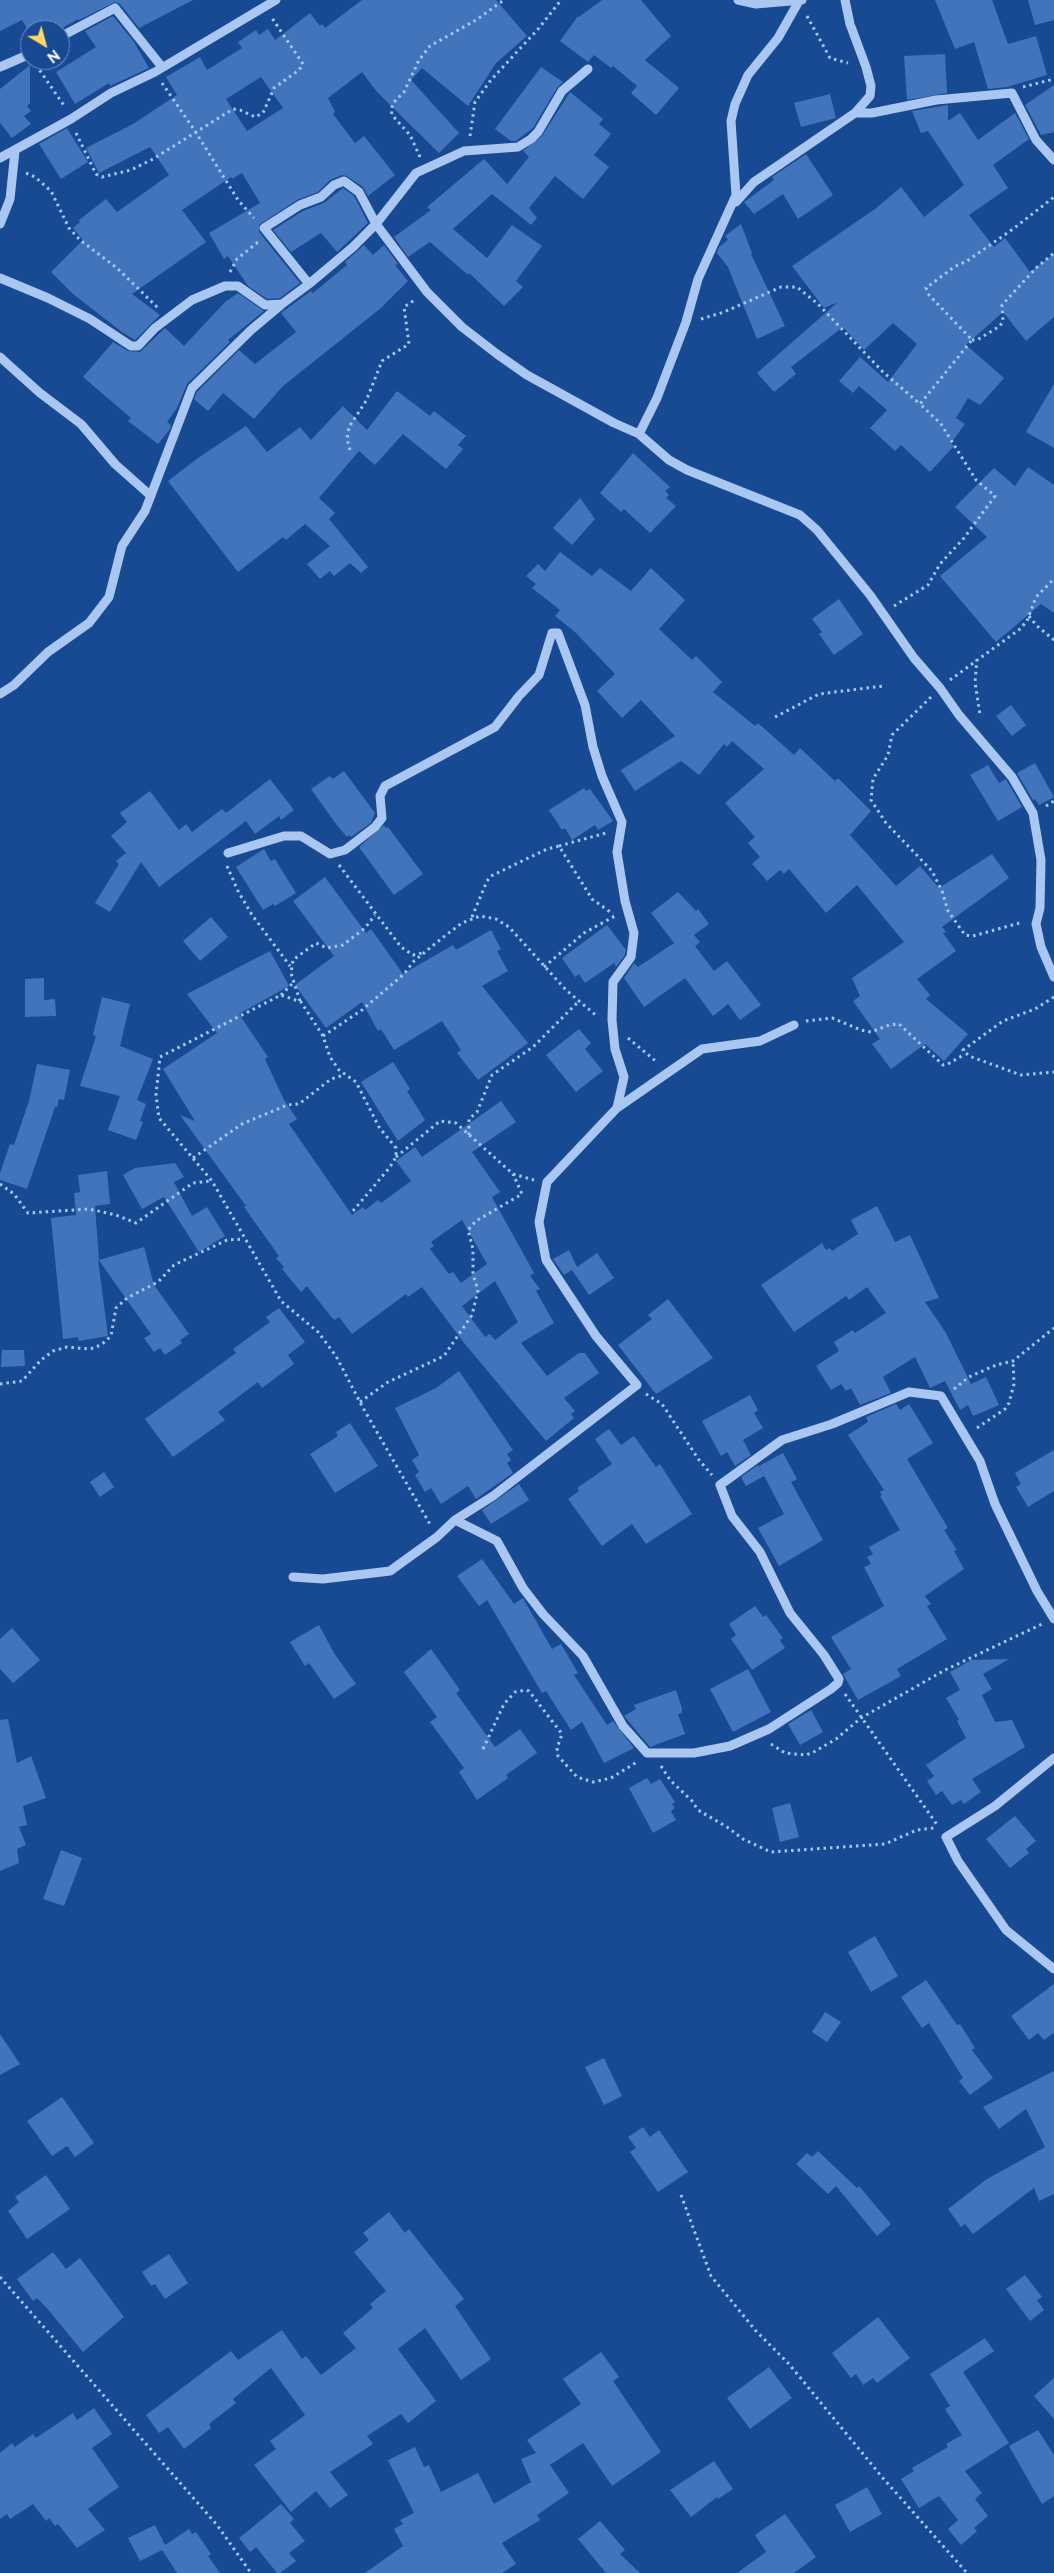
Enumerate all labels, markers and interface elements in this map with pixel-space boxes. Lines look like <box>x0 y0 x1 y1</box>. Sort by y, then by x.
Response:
north arrow <box>20 20 70 70</box>
text: N <box>44 47 63 66</box>

